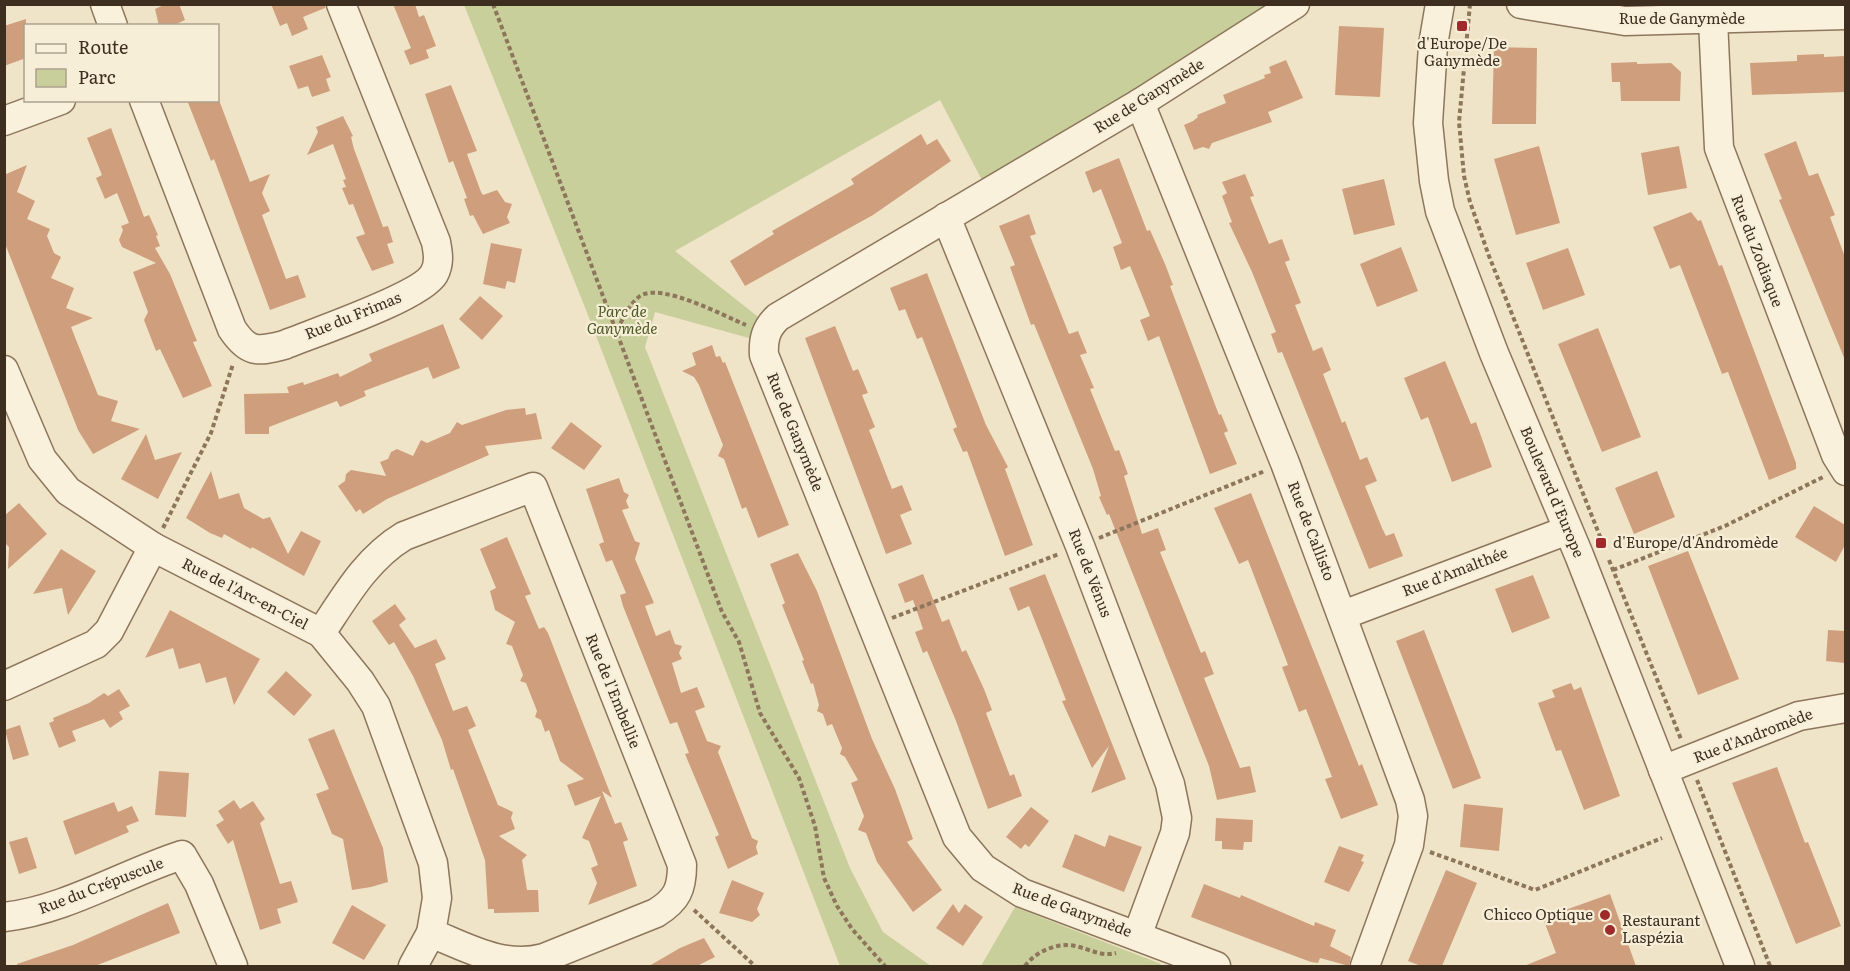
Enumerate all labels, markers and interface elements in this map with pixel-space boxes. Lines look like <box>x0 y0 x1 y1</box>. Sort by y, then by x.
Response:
street label: Rue de Ganymède <box>1619 6 1745 29</box>
marker: d'Europe/De Ganymède <box>1455 19 1469 33</box>
legend <box>24 24 219 102</box>
place label: d'Europe/De Ganymède <box>1417 31 1507 71</box>
text: Route <box>78 33 128 60</box>
street label: Rue de Ganymède <box>1089 51 1208 138</box>
text: Parc <box>78 63 116 90</box>
street label: Rue du Zodiaque <box>1726 191 1791 310</box>
street label: Rue du Frimas <box>301 285 404 344</box>
park label: Parc de Ganymède <box>587 299 657 339</box>
street label: Rue de Ganymède <box>762 369 831 494</box>
street label: Boulevard d'Europe <box>1515 422 1592 561</box>
street label: Rue de Callisto <box>1283 477 1342 584</box>
street label: Rue de Vénus <box>1064 525 1119 620</box>
place label: d'Europe/d'Andromède <box>1613 530 1779 553</box>
marker: d'Europe/d'Andromède <box>1594 536 1608 550</box>
street label: Rue d'Amalthée <box>1398 540 1511 601</box>
street label: Rue de l'Arc-en-Ciel <box>179 551 313 634</box>
street label: Rue de l'Embellie <box>581 630 648 752</box>
street label: Rue d'Andromède <box>1689 701 1816 768</box>
street label: Rue du Crépuscule <box>35 850 166 919</box>
street label: Rue de Ganymède <box>1009 875 1136 942</box>
place label: Chicco Optique <box>1483 902 1593 925</box>
marker: Chicco Optique <box>1598 908 1612 922</box>
place label: Restaurant Laspézia <box>1622 908 1700 948</box>
marker: Restaurant Laspézia <box>1603 923 1617 937</box>

